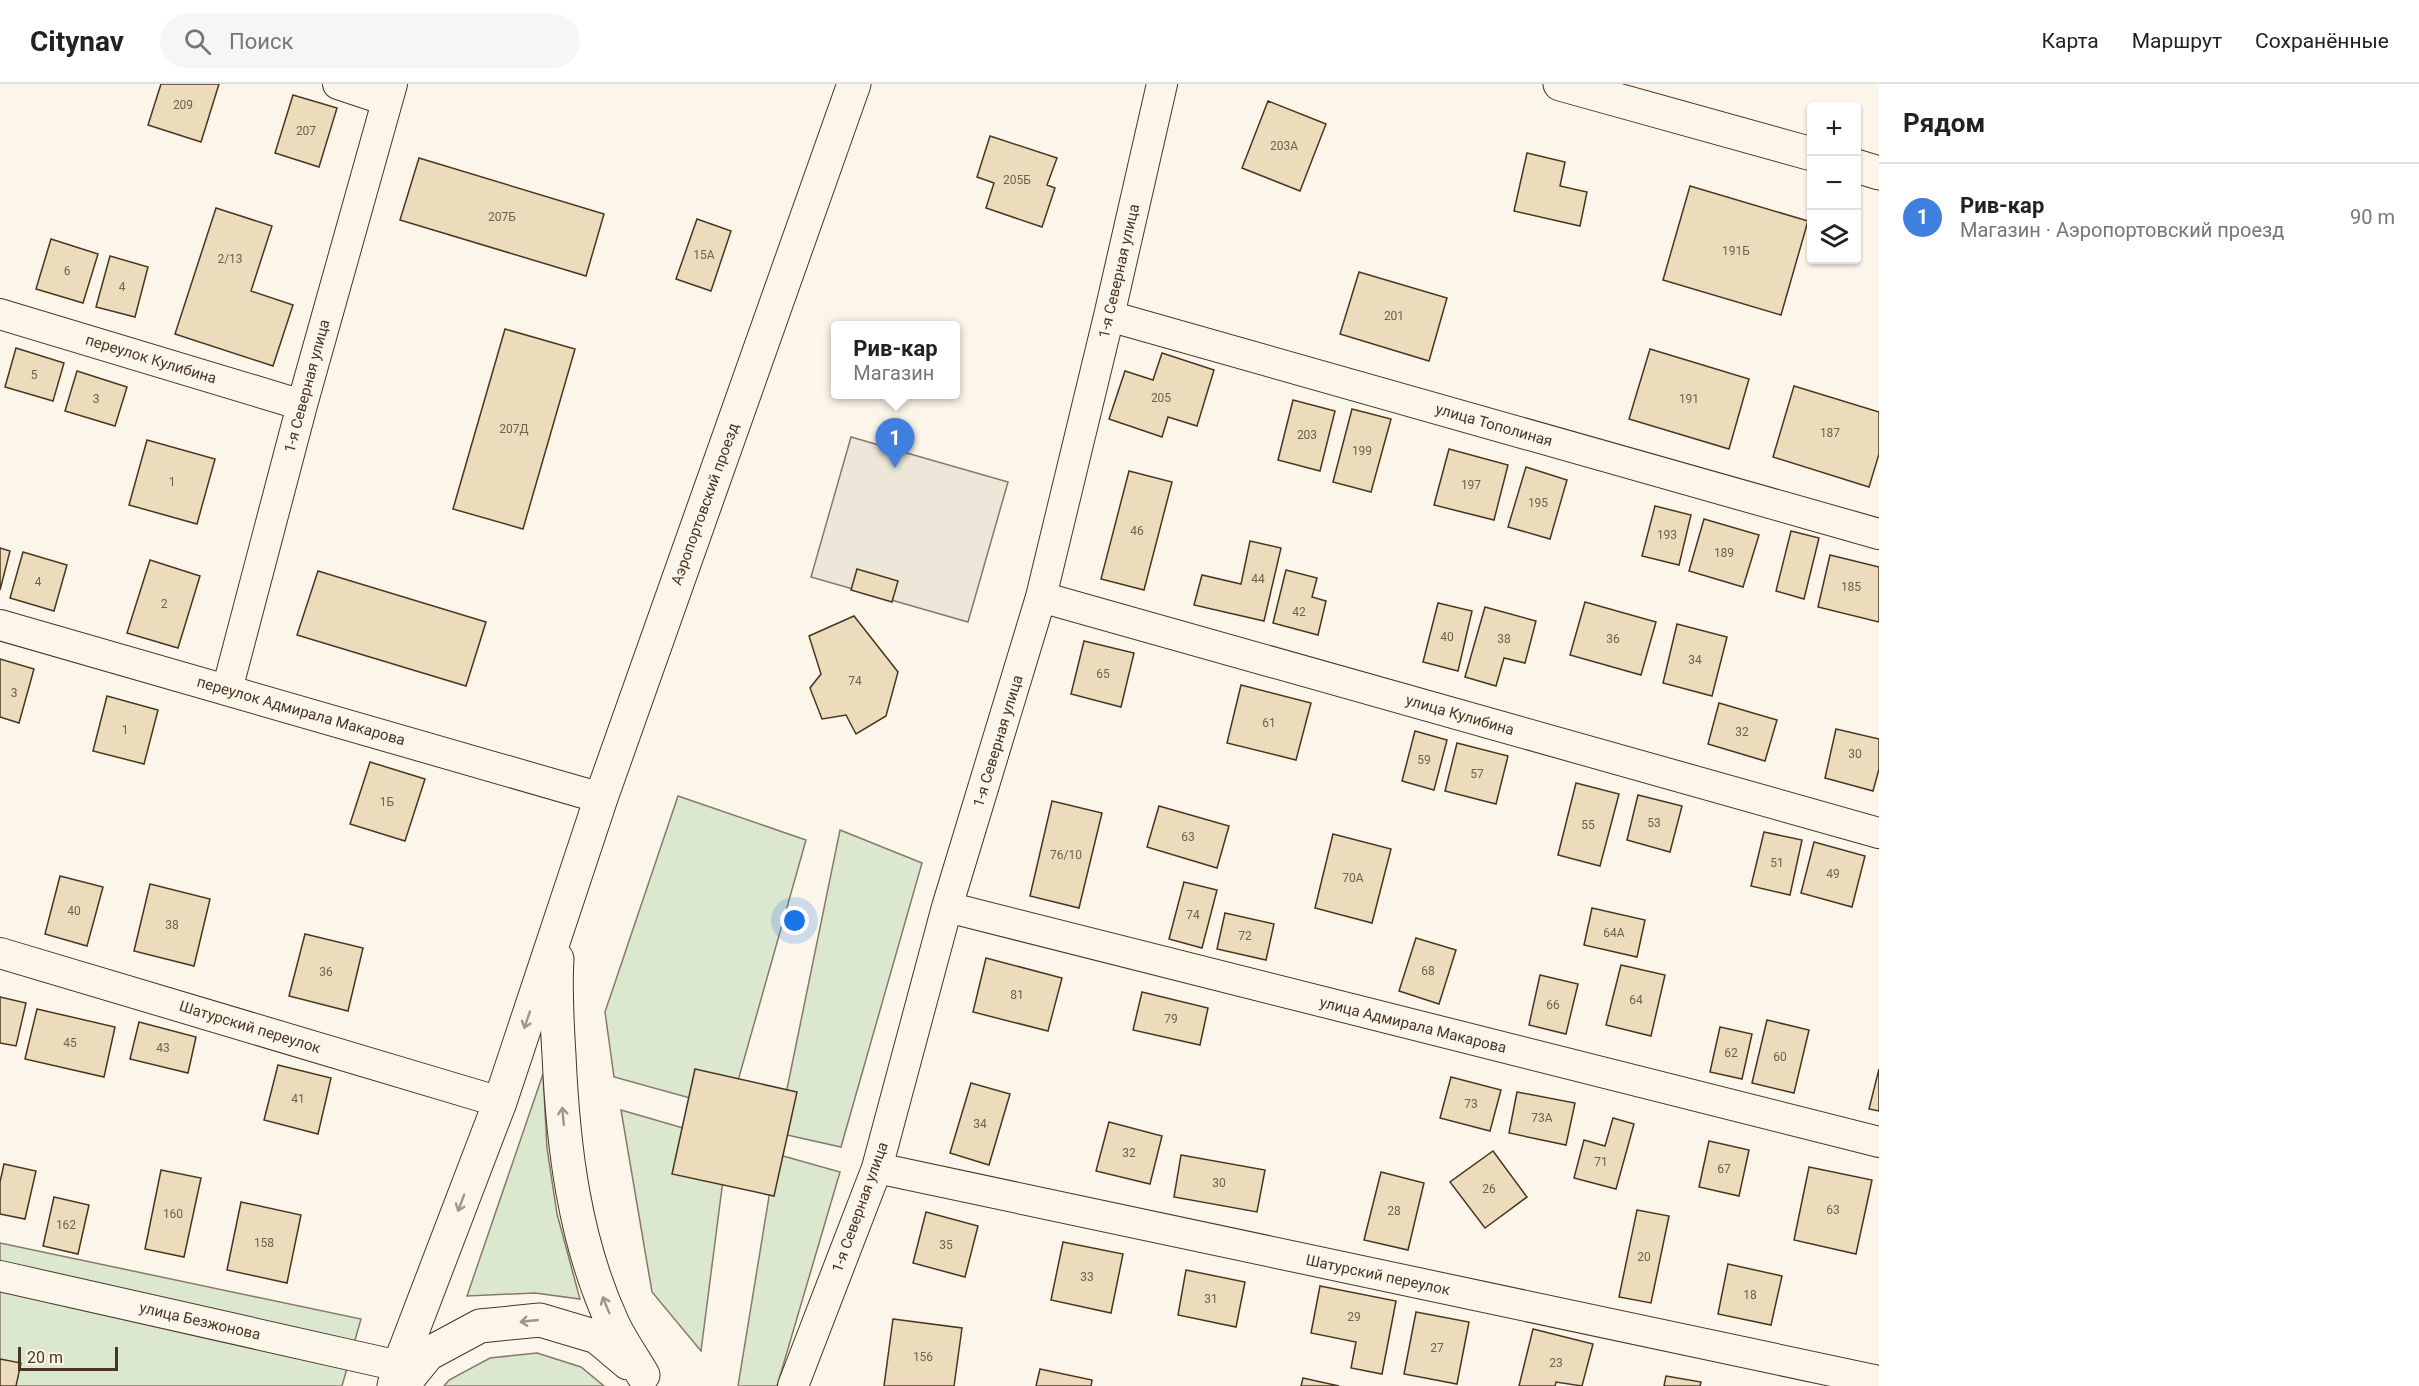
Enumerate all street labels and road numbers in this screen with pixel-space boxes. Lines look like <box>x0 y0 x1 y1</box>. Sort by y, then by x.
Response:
street label: 1-я Северная улица <box>1095 202 1143 340</box>
street label: 1-я Северная улица <box>281 317 333 455</box>
street label: переулок Кулибина <box>83 331 219 387</box>
street label: улица Тополиная <box>1433 400 1555 450</box>
street label: Аэропортовский проезд <box>667 420 743 588</box>
street label: переулок Адмирала Макарова <box>195 673 407 749</box>
street label: 1-я Северная улица <box>969 673 1027 809</box>
street label: улица Кулибина <box>1404 691 1516 739</box>
street label: улица Адмирала Макарова <box>1318 993 1508 1057</box>
street label: Шатурский переулок <box>177 997 323 1057</box>
street label: 1-я Северная улица <box>828 1139 892 1275</box>
street label: Шатурский переулок <box>1304 1251 1452 1299</box>
street label: улица Безжонова <box>138 1298 262 1344</box>

